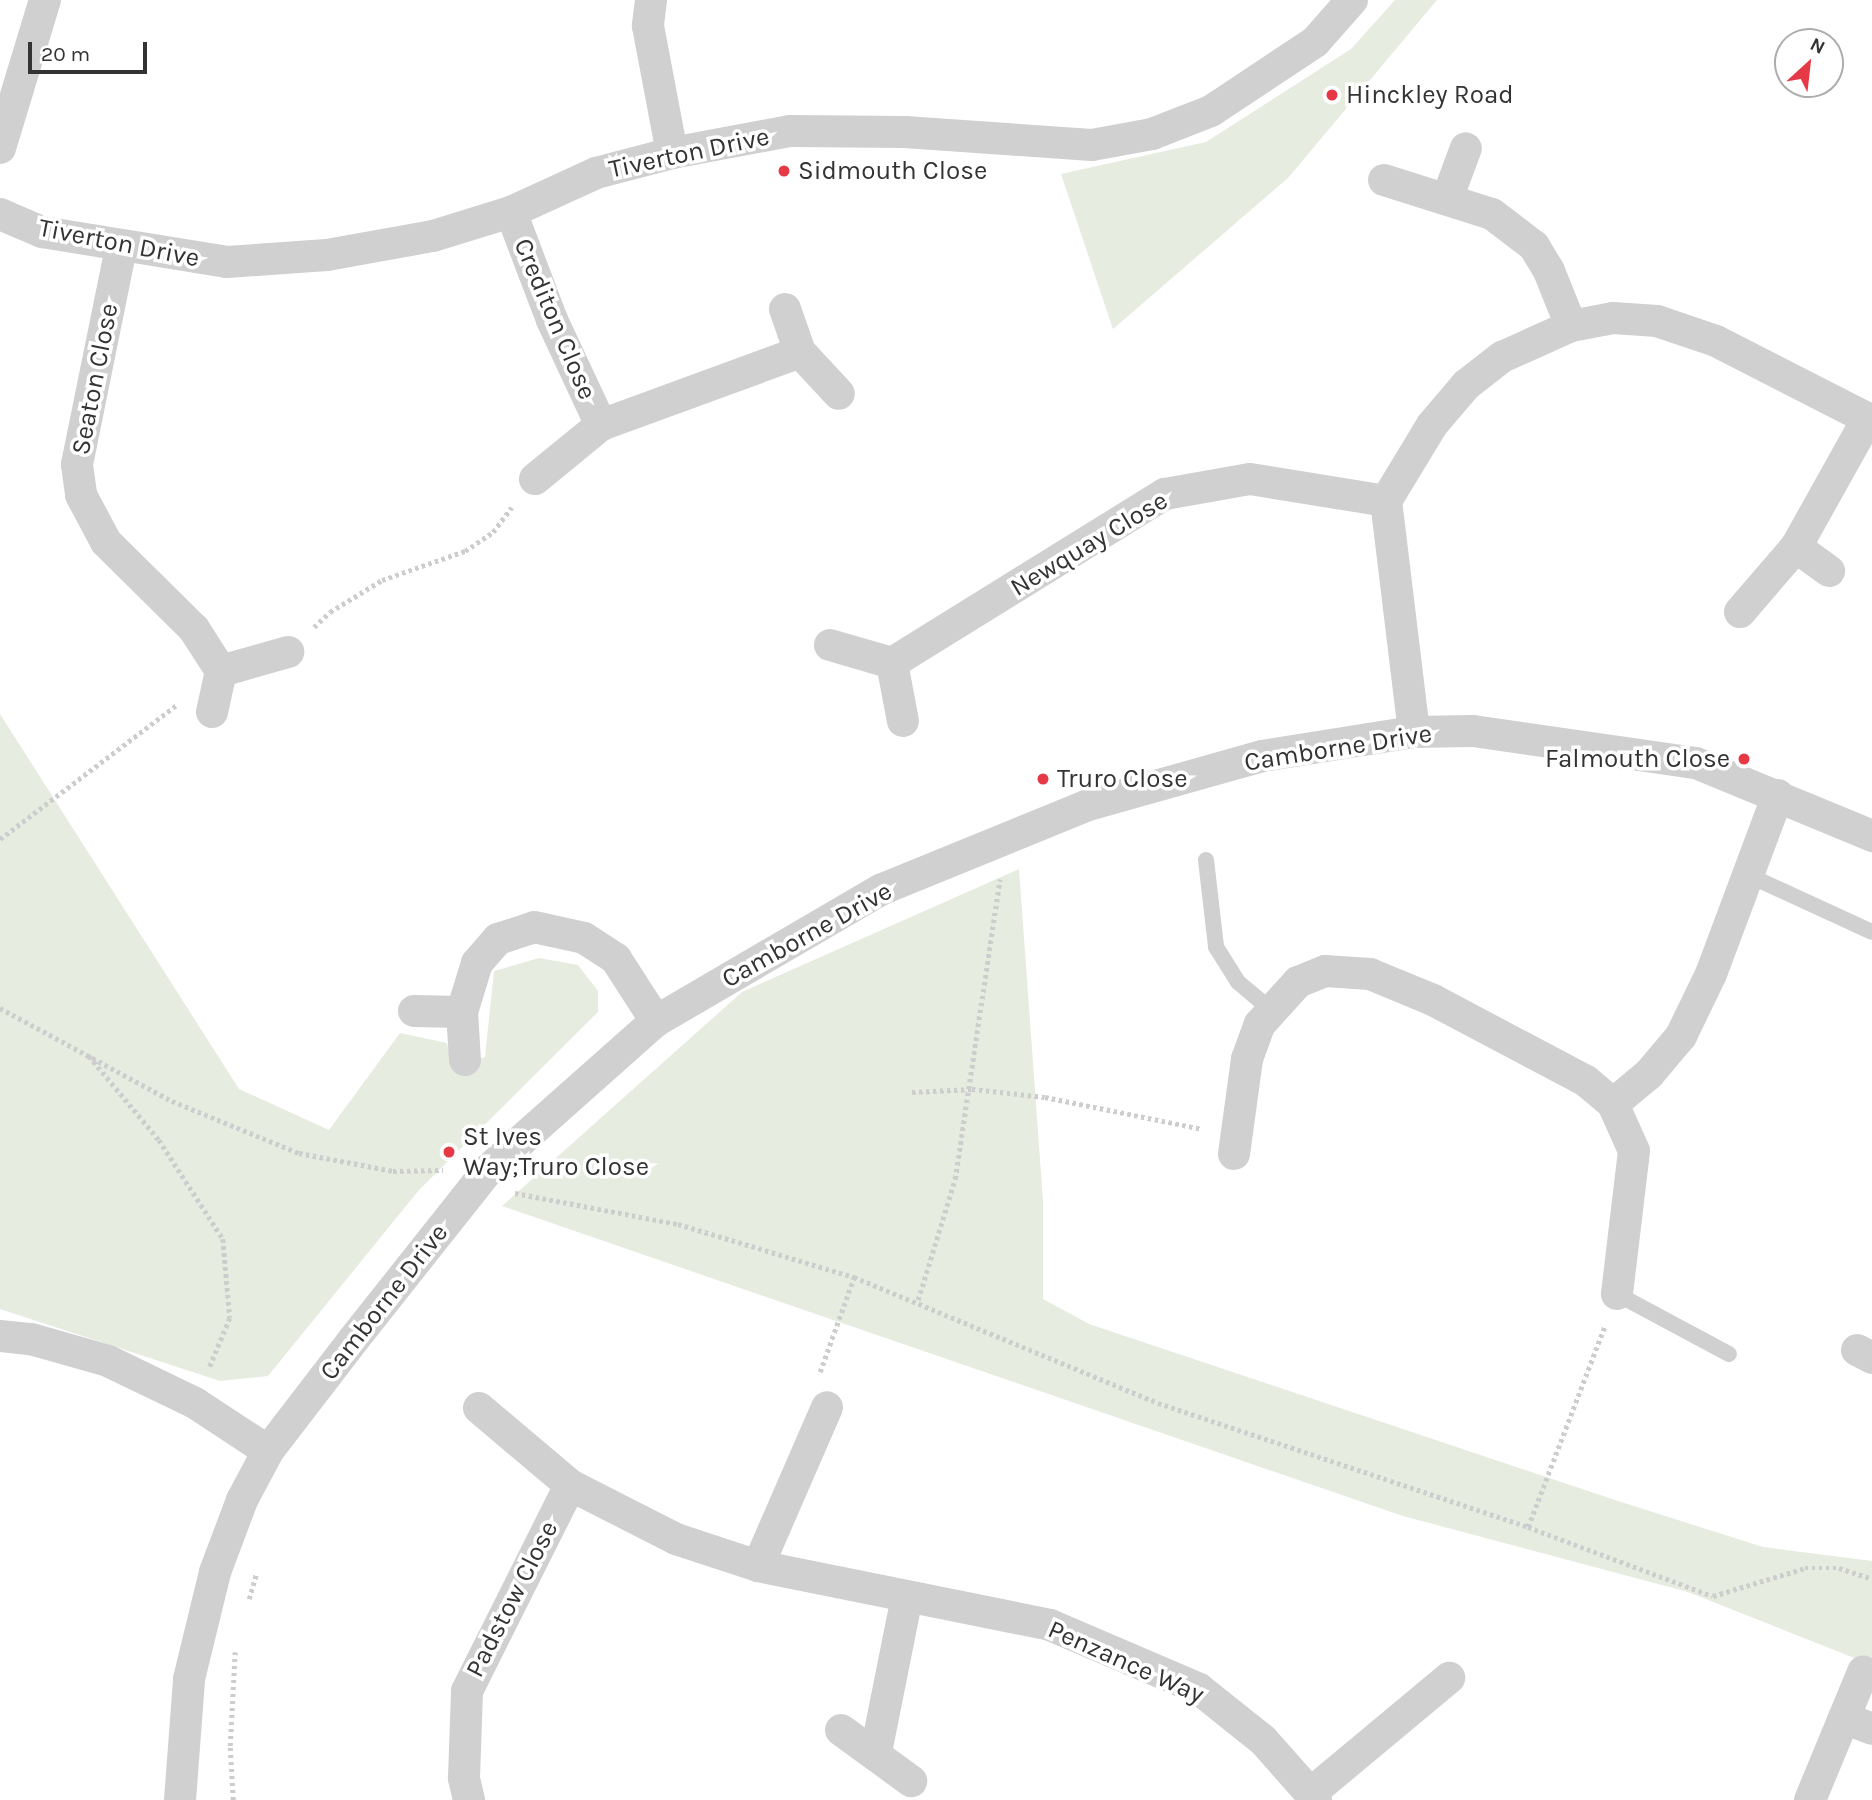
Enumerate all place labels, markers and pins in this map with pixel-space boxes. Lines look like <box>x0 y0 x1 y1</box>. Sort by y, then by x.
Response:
place label: Hinckley Road <box>1346 79 1514 111</box>
marker: Hinckley Road <box>1324 87 1340 103</box>
place label: Sidmouth Close <box>798 155 987 187</box>
marker: Sidmouth Close <box>776 163 792 179</box>
place label: Falmouth Close <box>1545 743 1730 775</box>
marker: Falmouth Close <box>1736 751 1752 767</box>
place label: Truro Close <box>1057 763 1187 795</box>
marker: Truro Close <box>1035 771 1051 787</box>
place label: St Ives Way;Truro Close <box>463 1121 649 1182</box>
marker: St Ives Way;Truro Close <box>441 1144 457 1160</box>

